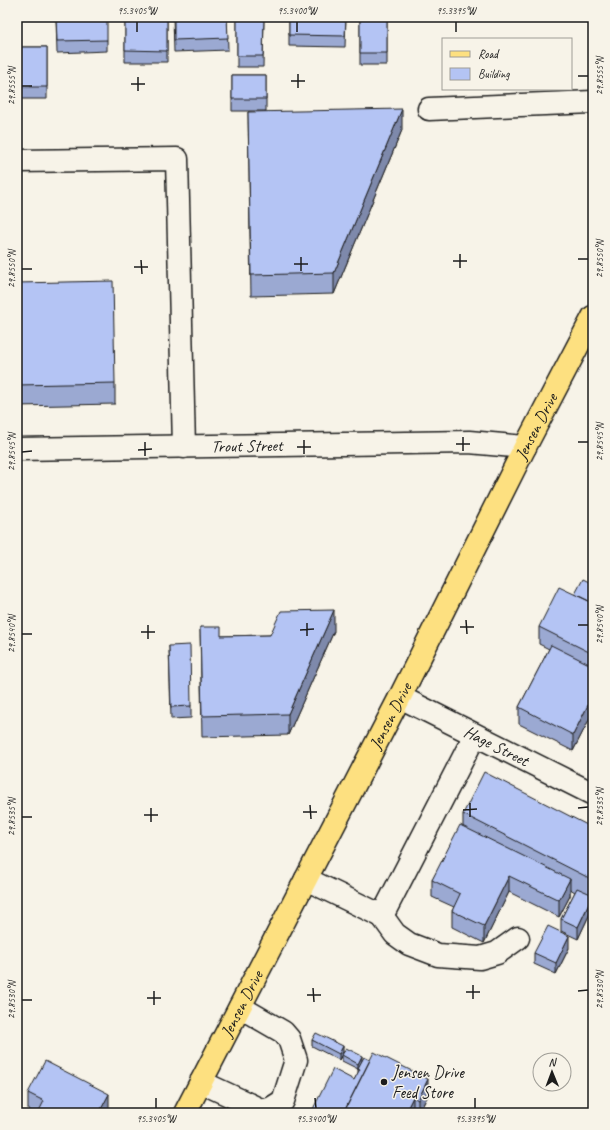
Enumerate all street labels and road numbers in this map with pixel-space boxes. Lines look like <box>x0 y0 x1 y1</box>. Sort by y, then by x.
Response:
street label: Jensen Drive <box>510 389 563 464</box>
street label: Trout Street <box>211 435 285 457</box>
street label: Jensen Drive <box>364 678 417 754</box>
street label: Hage Street <box>461 721 534 772</box>
street label: Jensen Drive <box>216 966 268 1042</box>

